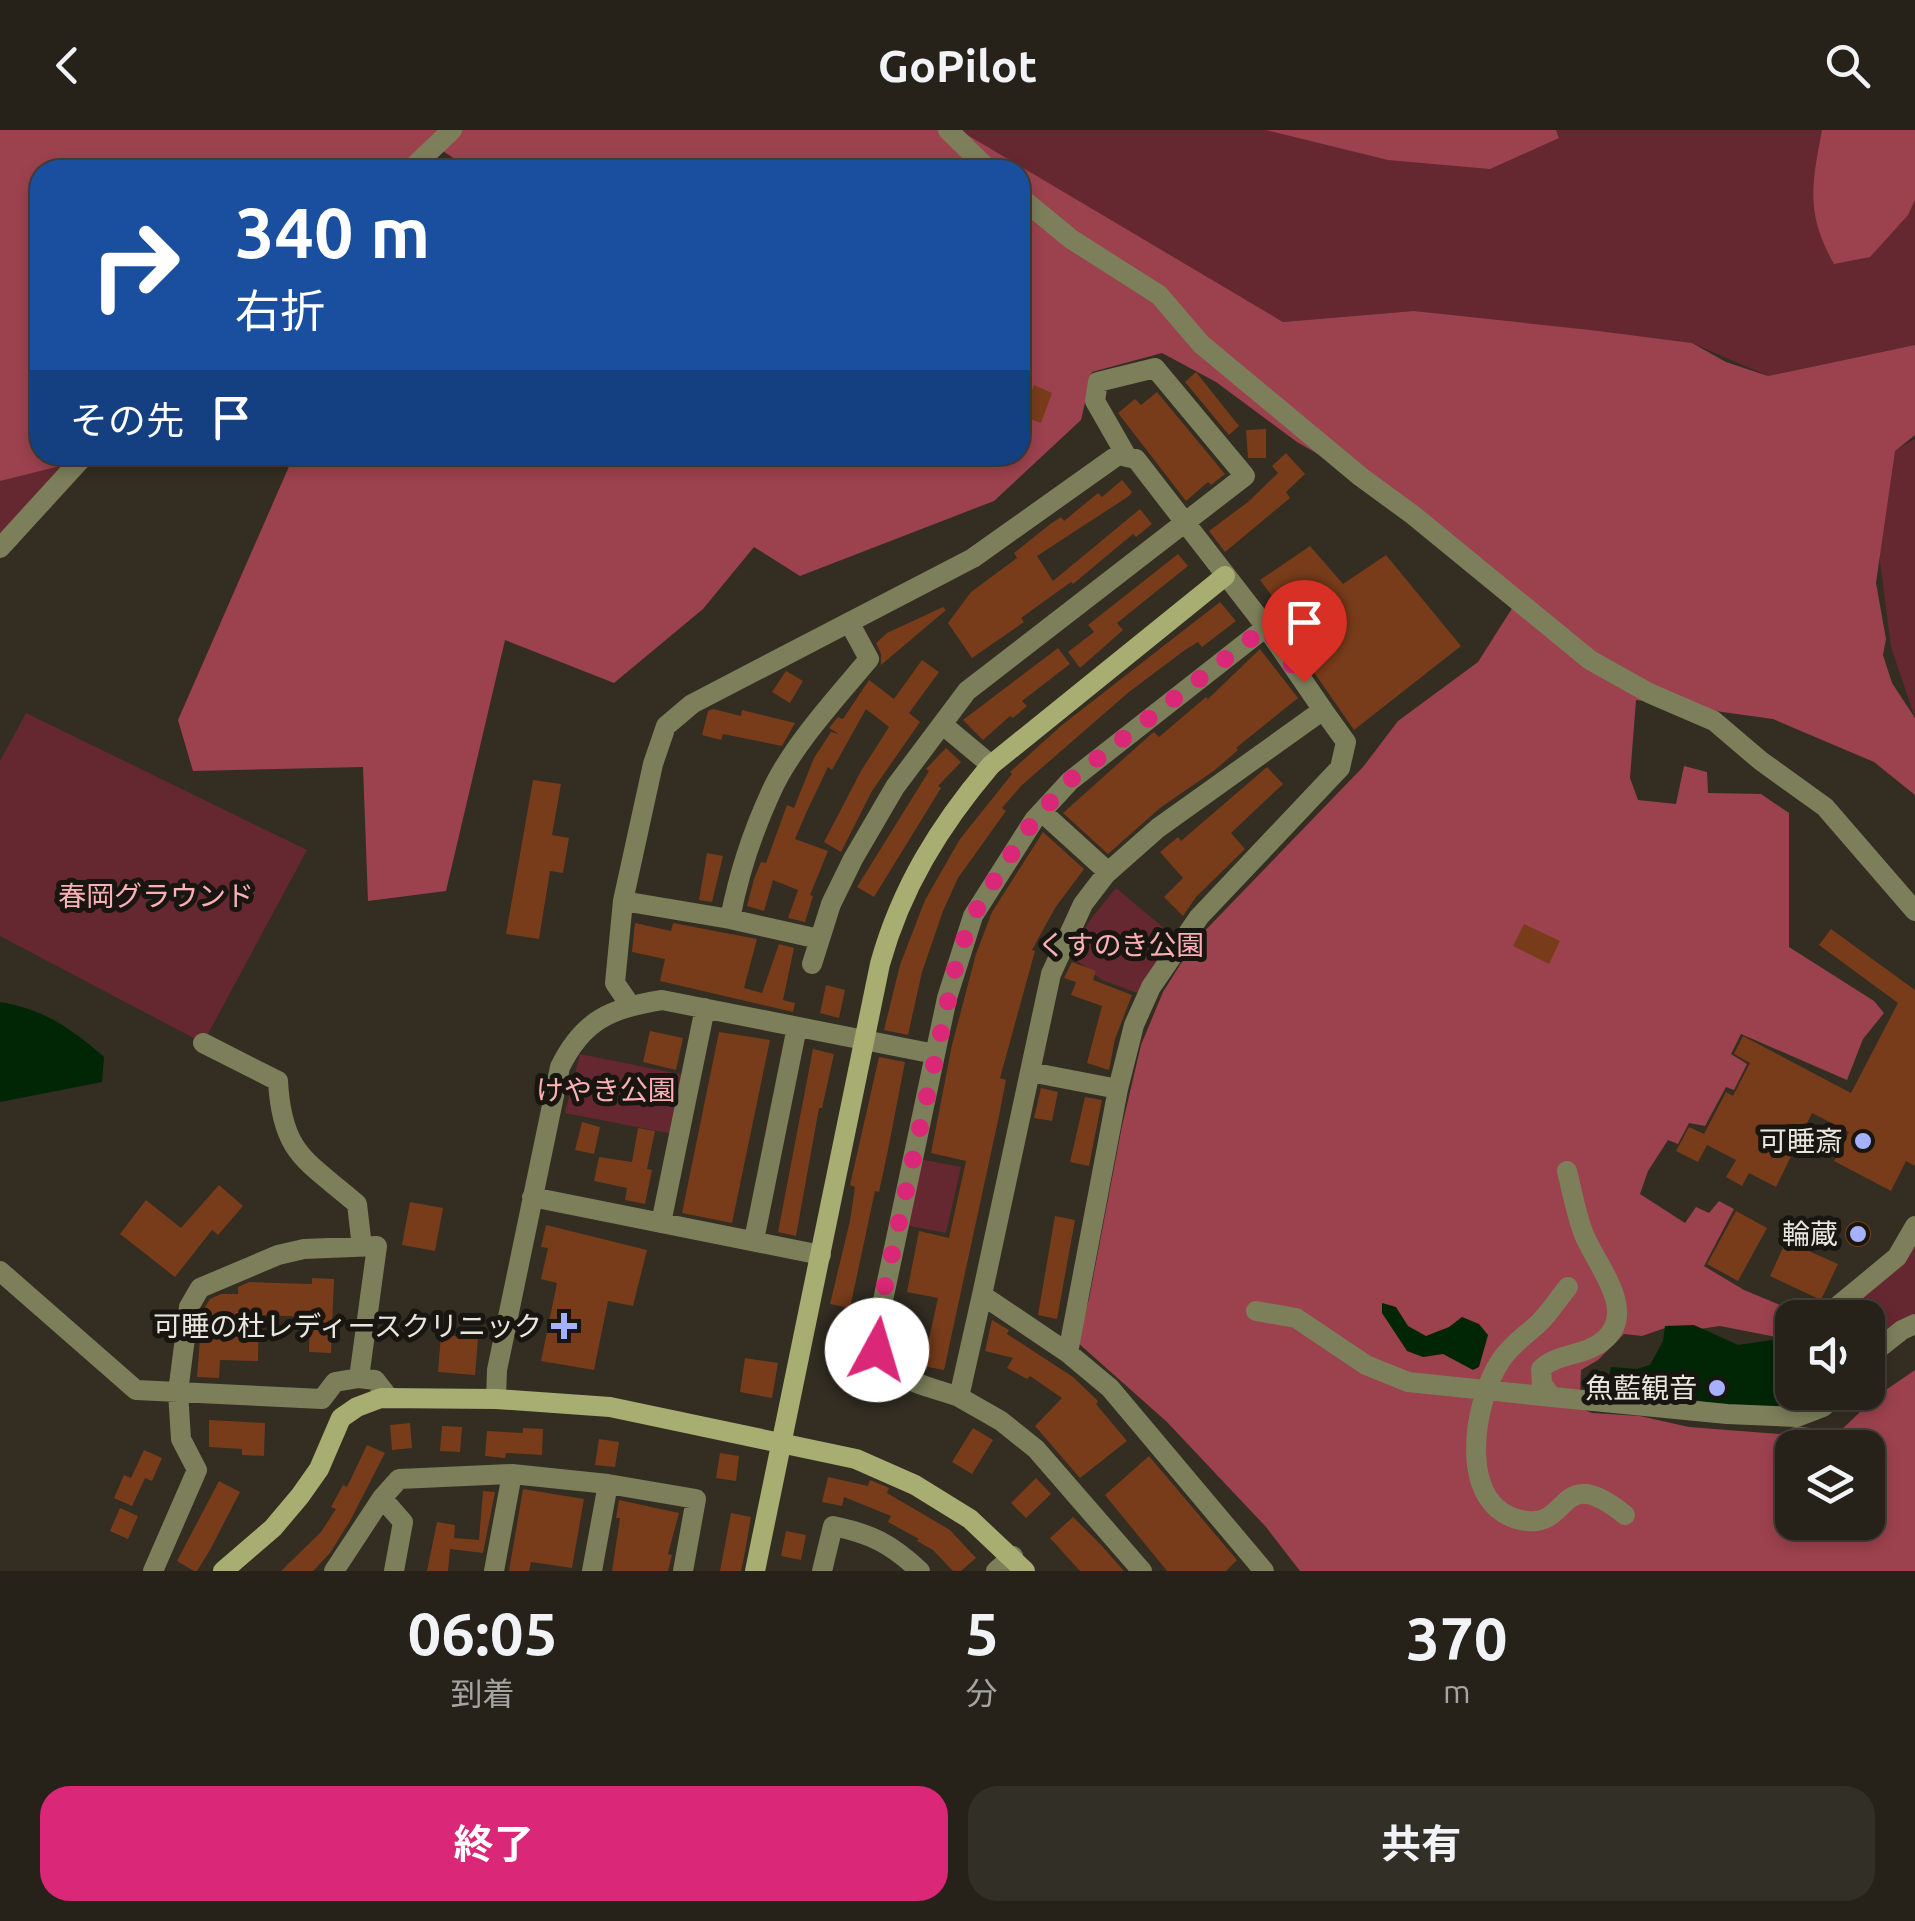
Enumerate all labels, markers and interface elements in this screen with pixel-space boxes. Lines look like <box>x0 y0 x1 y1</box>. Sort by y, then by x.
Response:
icon: back <box>40 38 95 93</box>
icon: search <box>1820 38 1875 93</box>
text: GoPilot <box>878 40 1037 91</box>
text: 340 m <box>235 193 430 271</box>
icon: right <box>70 200 200 330</box>
text: 右折 <box>235 285 325 336</box>
icon: arrive <box>204 390 259 445</box>
text: その先 <box>70 399 184 441</box>
pin <box>1262 580 1347 683</box>
icon: arrive <box>1277 595 1332 650</box>
park label: 春岡グラウンド <box>58 880 254 911</box>
park label: くすのき公園 <box>1037 929 1205 960</box>
park label: けやき公園 <box>536 1074 676 1105</box>
place label: 可睡斎 <box>1759 1125 1843 1156</box>
marker: 可睡斎 <box>1852 1130 1874 1152</box>
place label: 輪蔵 <box>1782 1218 1838 1249</box>
marker: 輪蔵 <box>1847 1223 1869 1245</box>
position arrow <box>825 1298 929 1402</box>
map controls <box>1775 1300 1885 1540</box>
button: sound <box>1775 1300 1885 1410</box>
place label: 可睡の杜レディースクリニック <box>153 1310 542 1341</box>
marker: 可睡の杜レディースクリニック <box>551 1313 577 1339</box>
place label: 魚藍観音 <box>1585 1372 1697 1403</box>
marker: 魚藍観音 <box>1706 1377 1728 1399</box>
button: layers <box>1775 1430 1885 1540</box>
text: 06:05 <box>407 1599 558 1666</box>
text: 5 <box>965 1599 999 1666</box>
text: 370 <box>1406 1604 1508 1671</box>
text: m <box>1443 1673 1471 1709</box>
text: 到着 <box>450 1675 514 1711</box>
text: 分 <box>966 1675 998 1711</box>
button: 終了 <box>40 1786 948 1901</box>
button: 共有 <box>968 1786 1875 1901</box>

